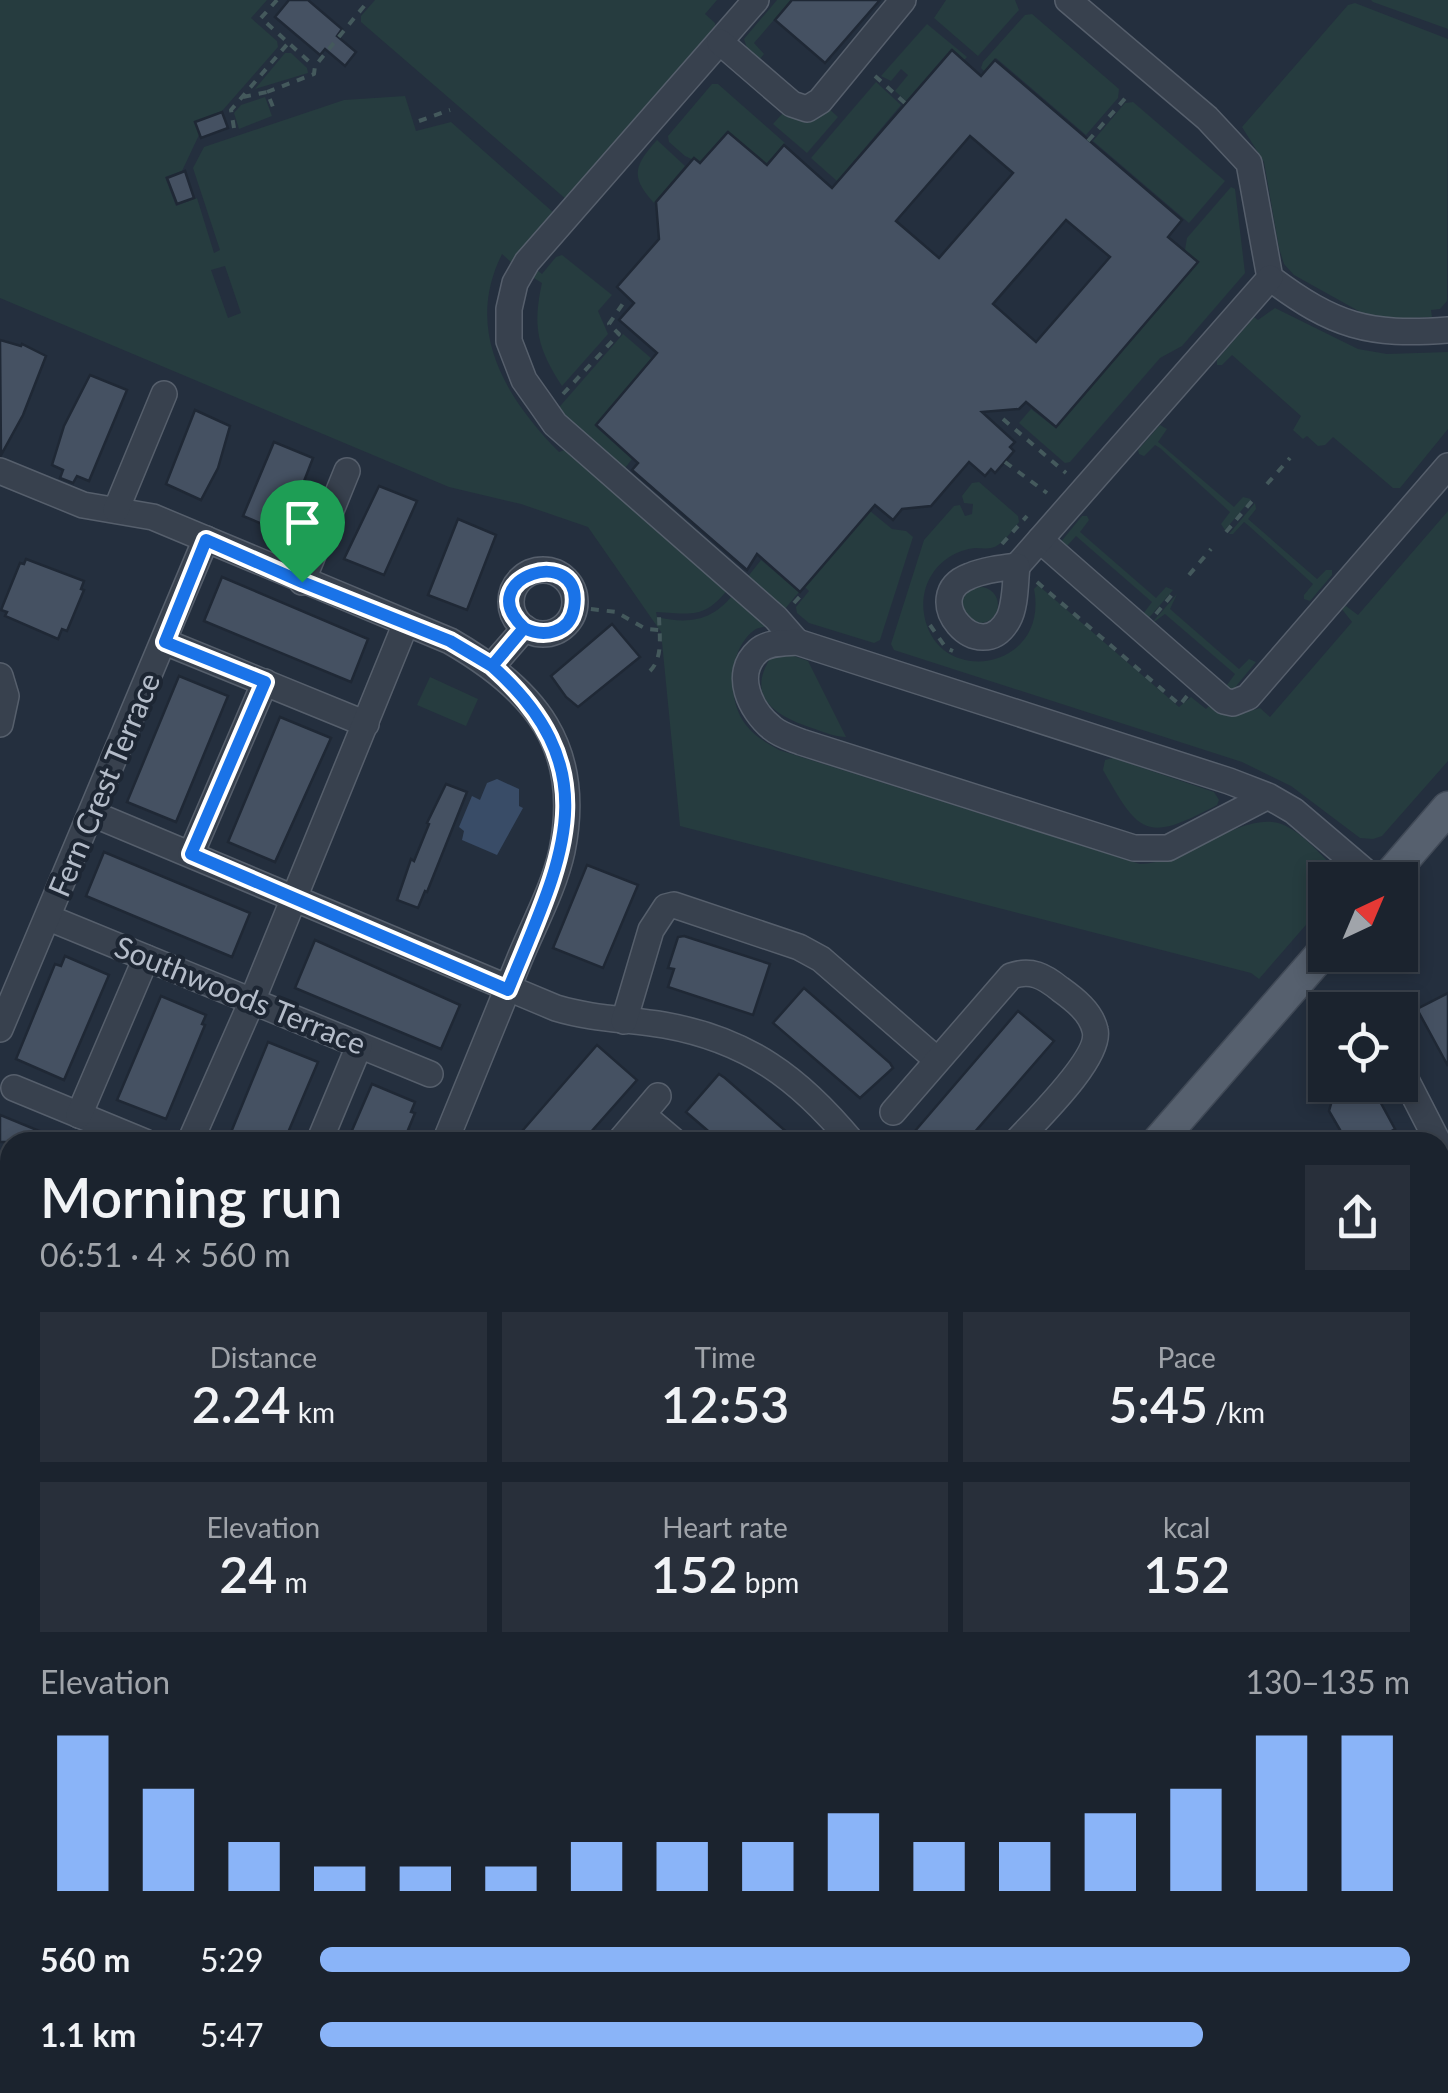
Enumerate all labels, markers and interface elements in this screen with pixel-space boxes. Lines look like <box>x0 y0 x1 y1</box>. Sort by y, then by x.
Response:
pin <box>260 480 345 583</box>
icon: arrive <box>275 495 330 550</box>
street label: Fern Crest Terrace <box>40 667 167 902</box>
north arrow <box>1308 862 1418 972</box>
map controls <box>1308 862 1418 1102</box>
street label: Southwoods Terrace <box>110 927 372 1061</box>
button: locate <box>1308 992 1418 1102</box>
text: Morning run <box>40 1164 342 1230</box>
button: share <box>1305 1165 1410 1270</box>
text: 06:51 · 4 × 560 m <box>40 1235 291 1274</box>
text: Distance <box>210 1340 317 1374</box>
text: Time <box>695 1340 755 1374</box>
text: Pace <box>1158 1340 1216 1374</box>
text: 2.24 <box>192 1374 291 1434</box>
text: 12:53 <box>661 1374 789 1434</box>
text: 5:45 <box>1108 1374 1208 1434</box>
text: km <box>291 1395 335 1429</box>
text: /km <box>1208 1395 1265 1429</box>
text: Elevation <box>206 1510 320 1544</box>
text: Heart rate <box>662 1510 788 1544</box>
text: kcal <box>1163 1510 1210 1544</box>
text: 24 <box>219 1544 277 1604</box>
text: 152 <box>651 1544 738 1604</box>
text: 152 <box>1143 1544 1230 1604</box>
text: m <box>277 1565 307 1599</box>
text: bpm <box>738 1565 799 1599</box>
text: Elevation <box>40 1662 170 1701</box>
text: 130–135 m <box>1246 1662 1410 1701</box>
text: 560 m <box>40 1940 130 1979</box>
text: 5:29 <box>200 1940 264 1979</box>
text: 1.1 km <box>40 2015 136 2054</box>
text: 5:47 <box>200 2015 264 2054</box>

